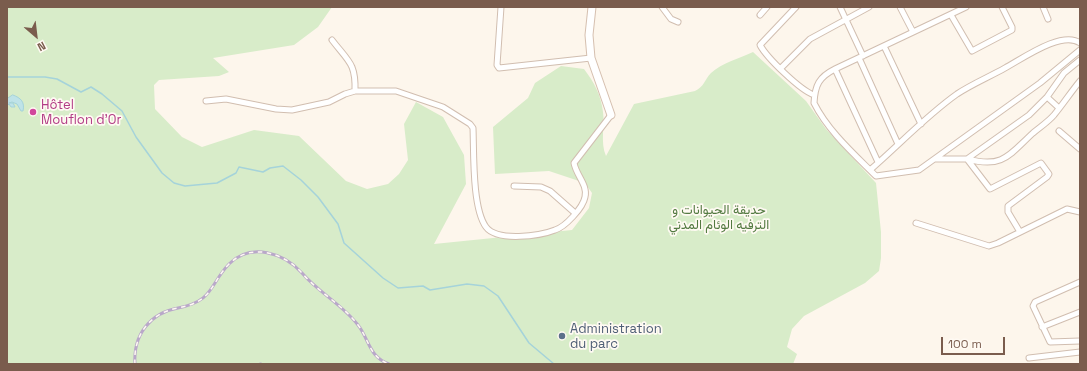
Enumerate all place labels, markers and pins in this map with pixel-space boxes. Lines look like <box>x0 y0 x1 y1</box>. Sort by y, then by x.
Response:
place label: Hôtel Mouflon d'Or <box>41 97 121 128</box>
marker: Hôtel Mouflon d'Or <box>28 107 38 117</box>
place label: Administration du parc <box>570 321 662 352</box>
marker: Administration du parc <box>557 331 567 341</box>

